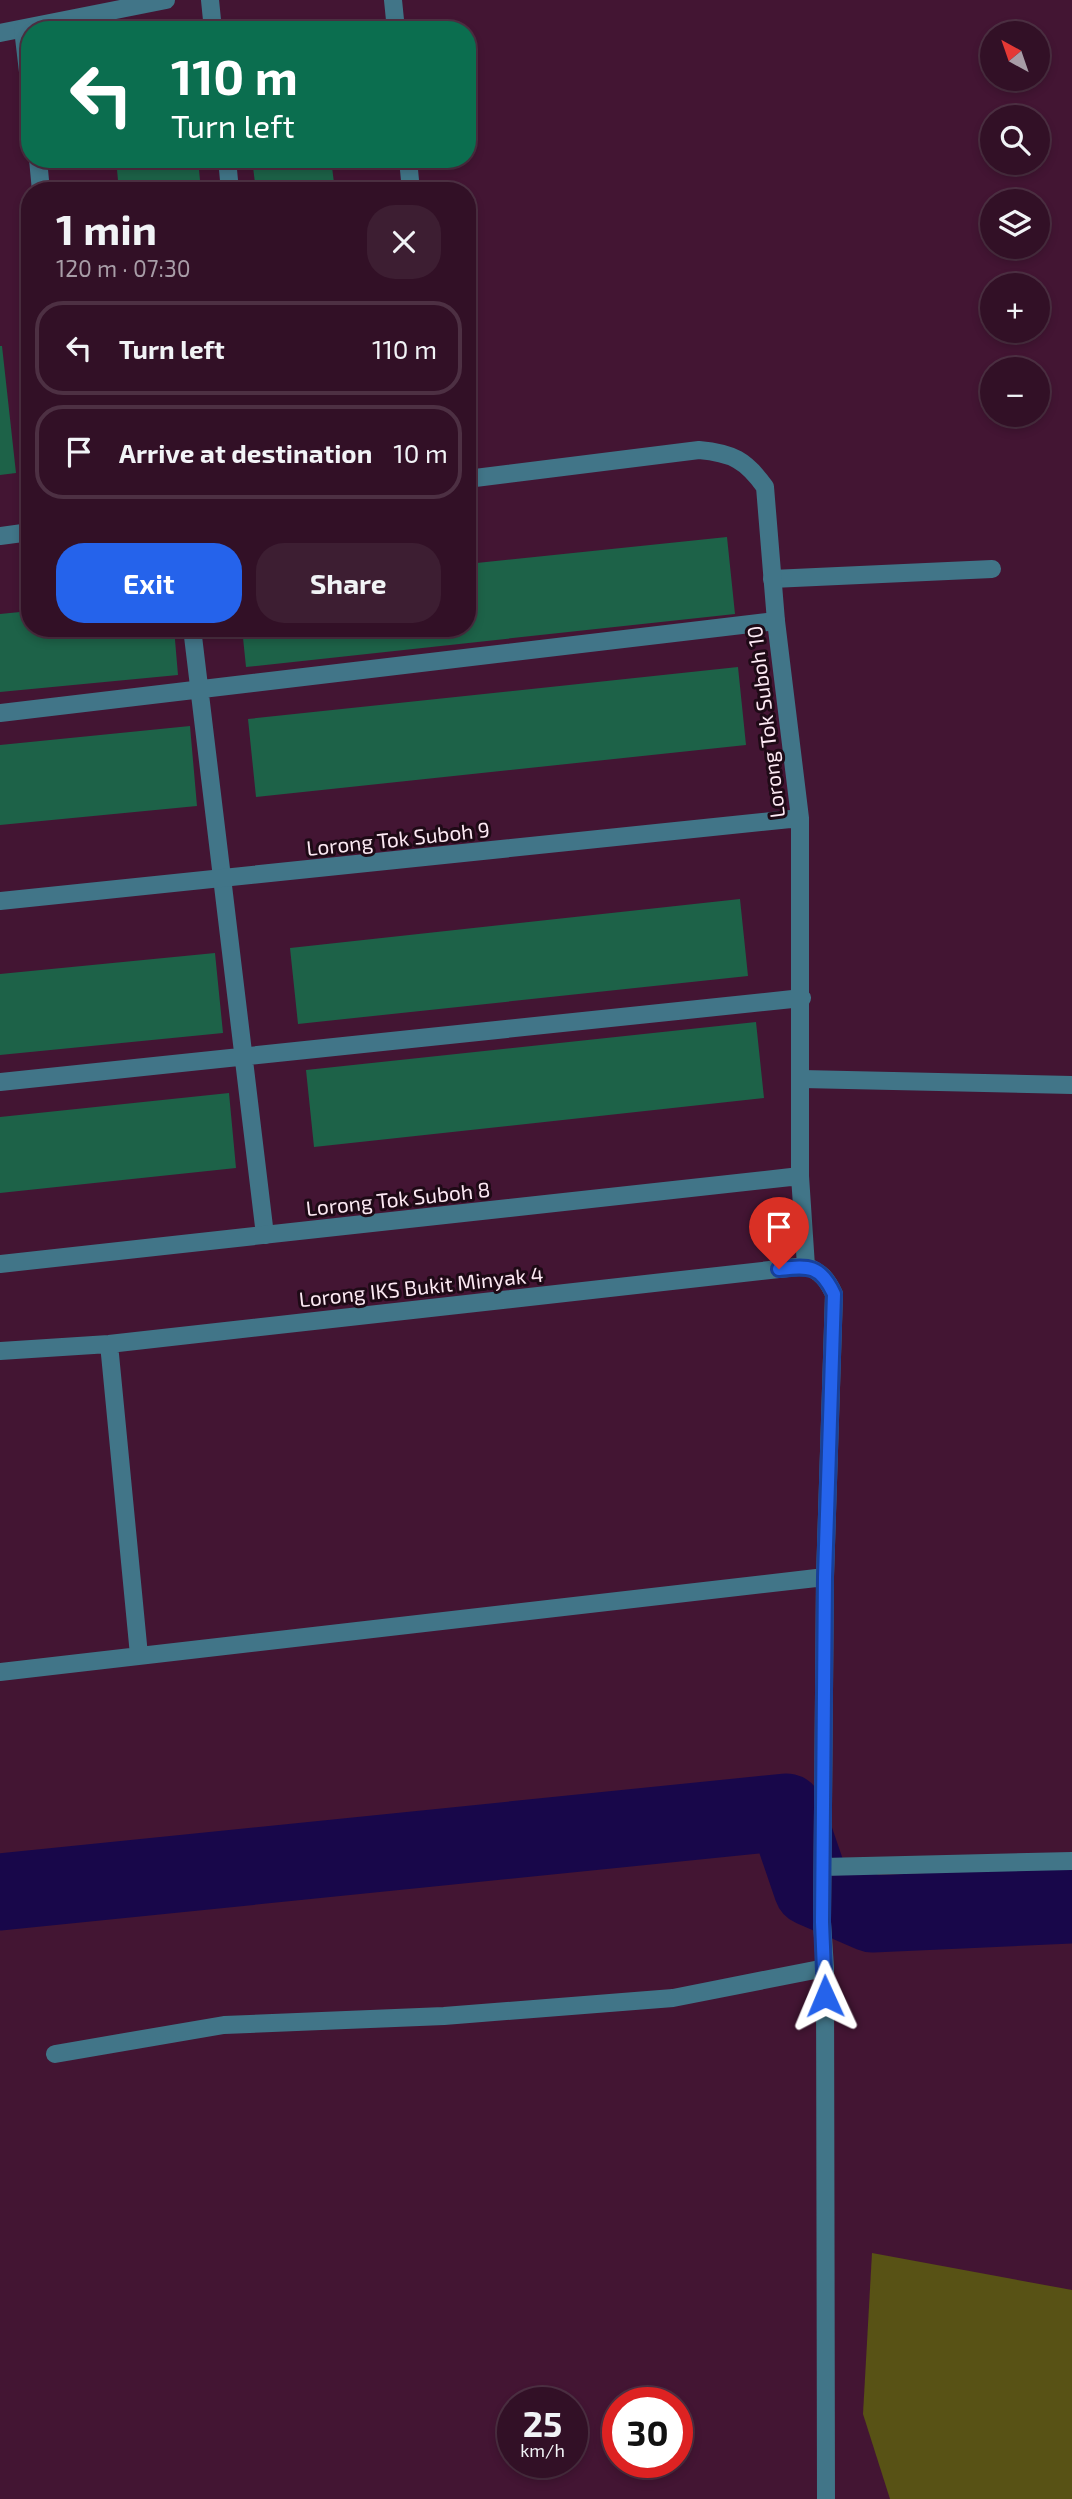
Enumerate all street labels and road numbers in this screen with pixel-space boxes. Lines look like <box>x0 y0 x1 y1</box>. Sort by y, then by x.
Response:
street label: Lorong Tok Suboh 10 <box>741 625 789 819</box>
street label: Lorong Tok Suboh 9 <box>305 816 491 860</box>
street label: Lorong Tok Suboh 8 <box>305 1176 491 1220</box>
street label: Lorong IKS Bukit Minyak 4 <box>297 1261 545 1311</box>

